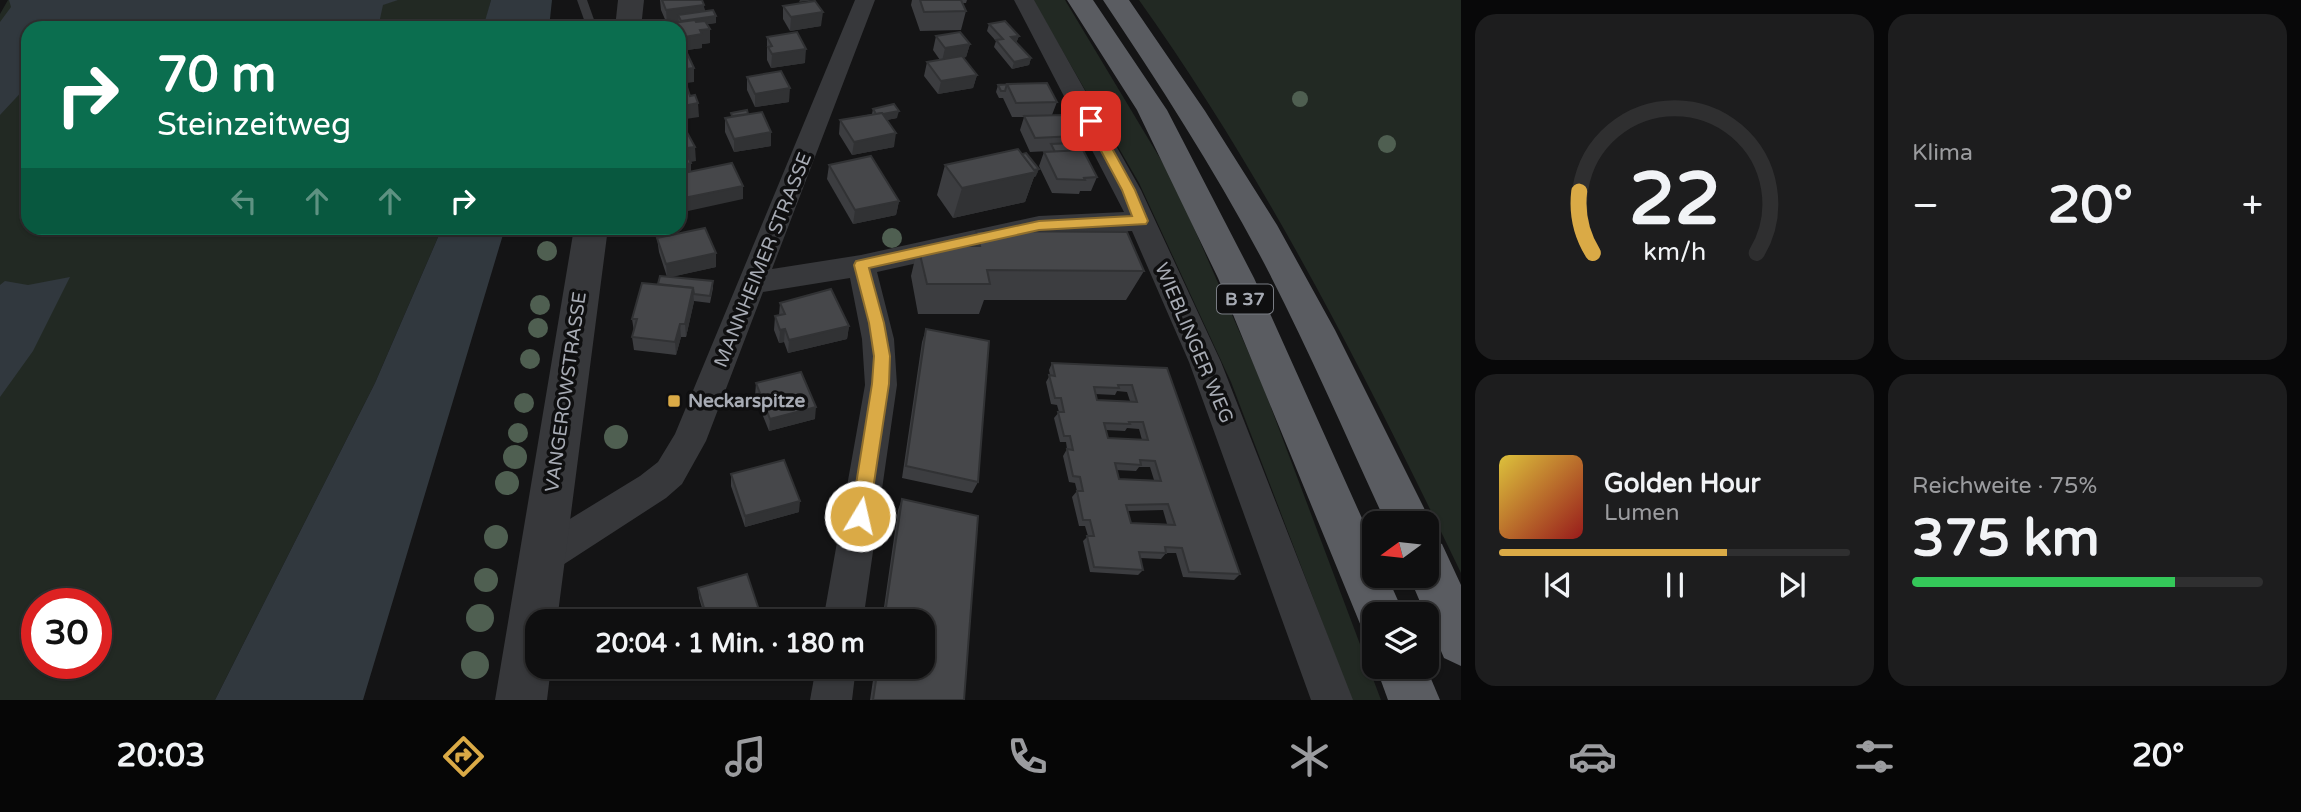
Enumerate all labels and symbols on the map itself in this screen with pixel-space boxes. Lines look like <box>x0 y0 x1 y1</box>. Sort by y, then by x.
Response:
pin <box>1061 91 1121 151</box>
street label: MANNHEIMER STRASSE <box>710 149 816 371</box>
street label: WIEBLINGER WEG <box>1150 259 1238 427</box>
road number: B 37 <box>1217 284 1273 314</box>
street label: VANGEROWSTRASSE <box>541 290 591 494</box>
place label: Neckarspitze <box>688 390 806 413</box>
marker: Neckarspitze <box>666 393 682 409</box>
position arrow <box>823 479 897 553</box>
north arrow <box>1362 511 1438 588</box>
speed limit sign: 30 <box>21 588 112 679</box>

